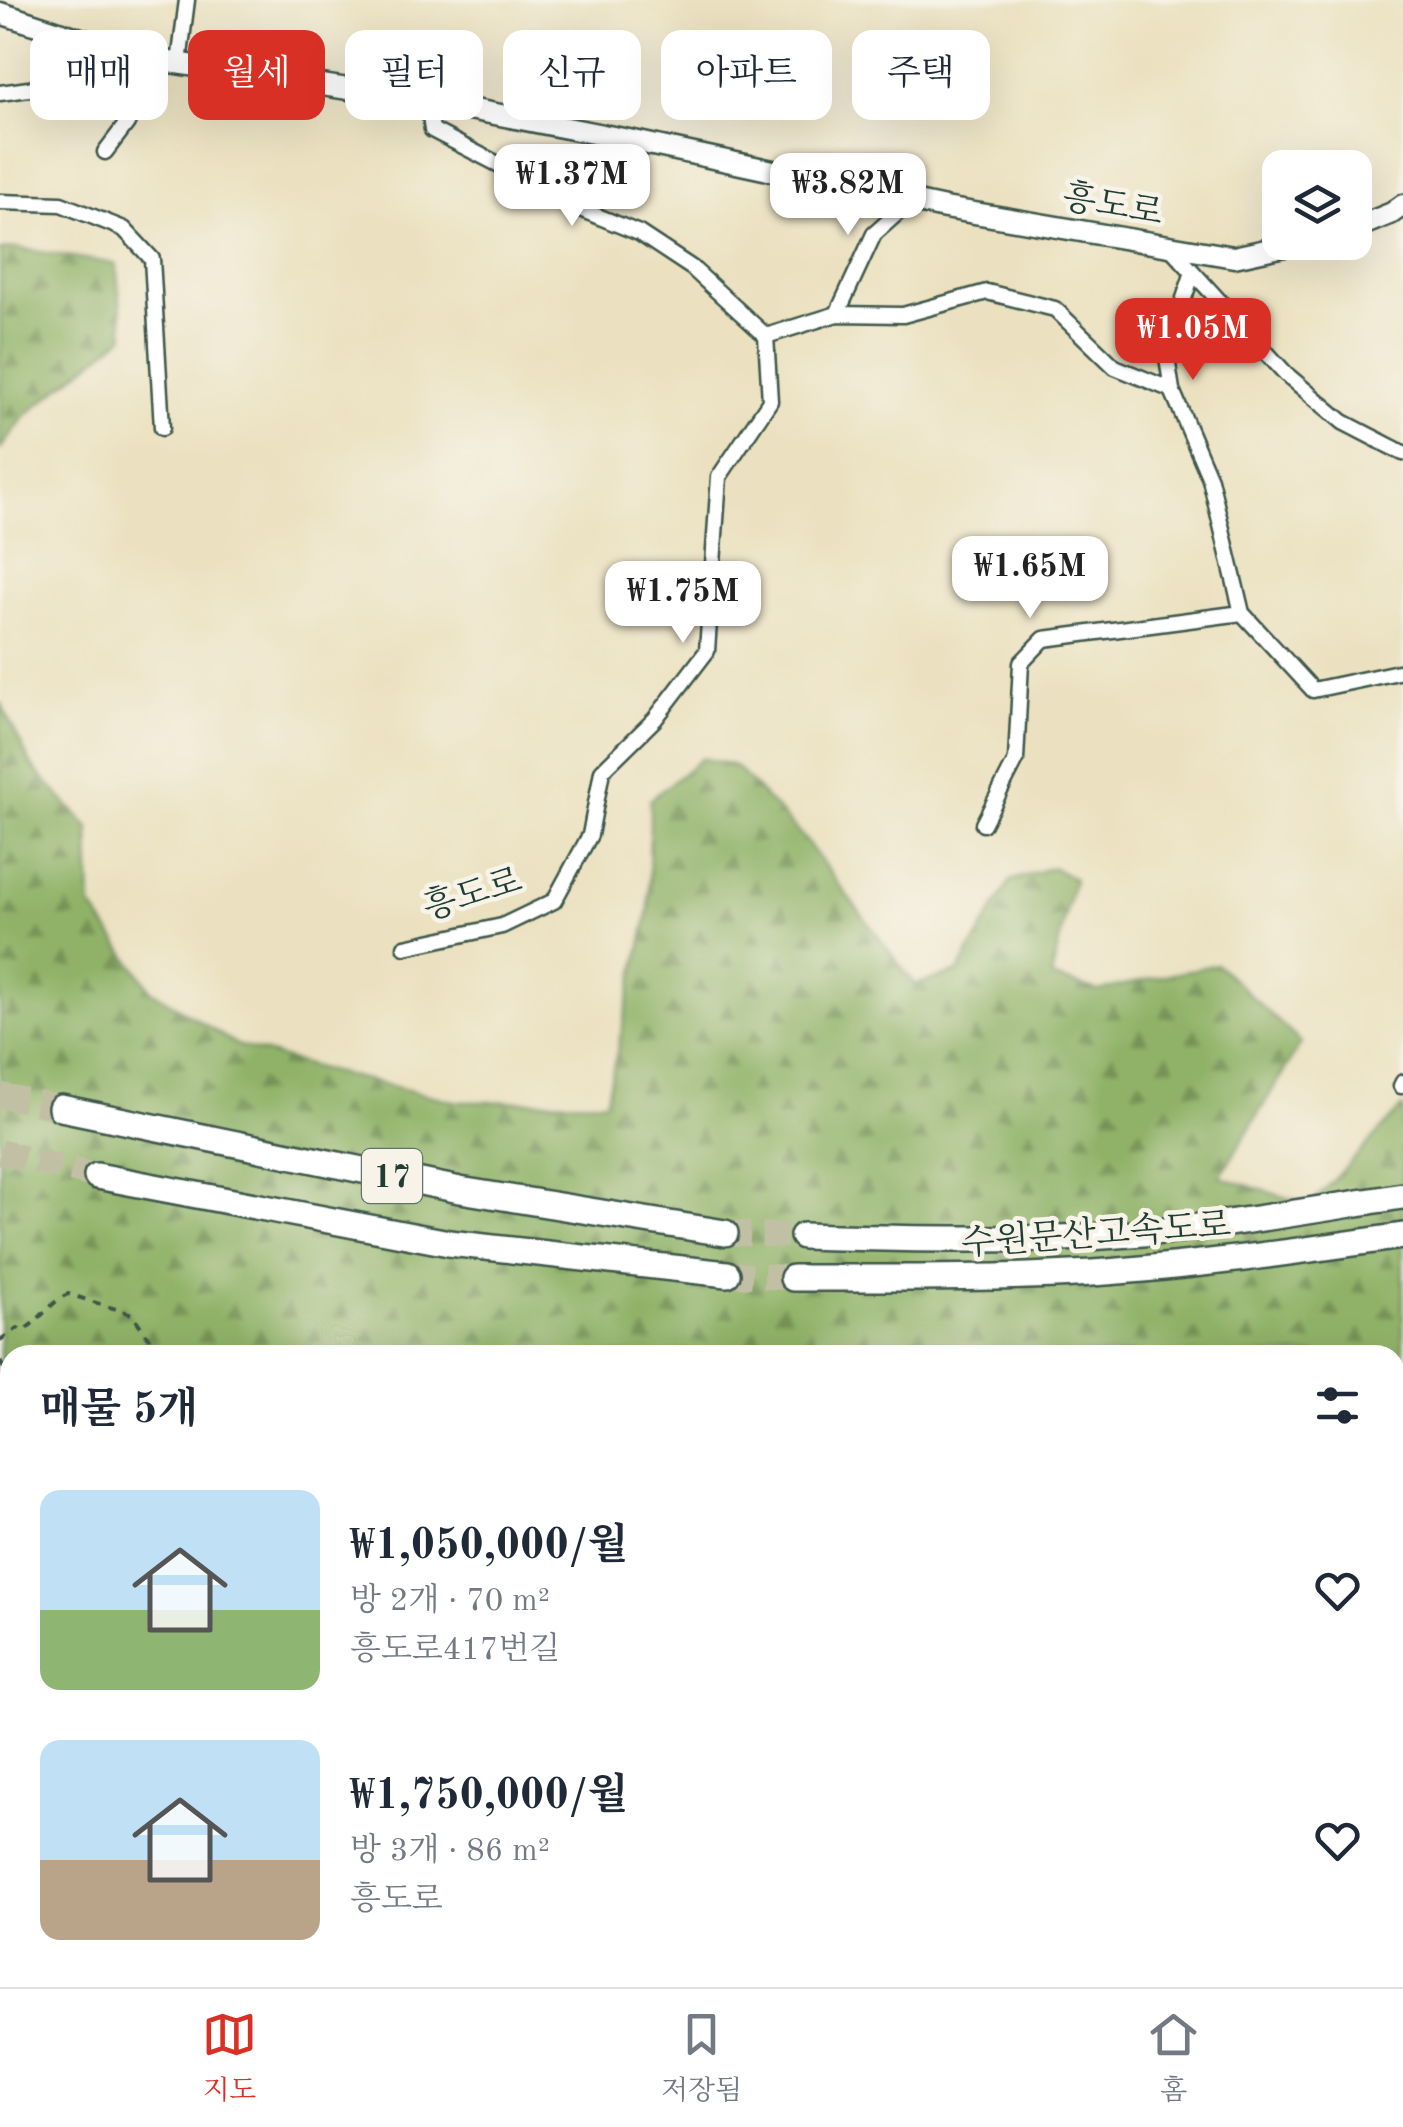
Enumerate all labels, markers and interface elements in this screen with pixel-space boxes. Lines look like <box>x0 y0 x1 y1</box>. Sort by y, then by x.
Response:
chip: 매매 <box>30 30 168 120</box>
chip: 월세 <box>188 30 325 120</box>
chip: 필터 <box>345 30 483 120</box>
chip: 신규 <box>503 30 641 120</box>
chip: 아파트 <box>661 30 832 120</box>
chip: 주택 <box>852 30 990 120</box>
pin: ₩1.37M <box>491 144 653 229</box>
map controls <box>1262 150 1372 260</box>
button: layers <box>1262 150 1372 260</box>
pin: ₩3.82M <box>767 153 929 238</box>
text: ₩1.37M <box>516 160 628 192</box>
text: ₩3.82M <box>792 169 904 201</box>
street label: 흥도로 <box>1060 177 1166 233</box>
pin: ₩1.05M <box>1112 298 1274 383</box>
text: ₩1.05M <box>1137 314 1249 346</box>
pin: ₩1.65M <box>949 536 1111 621</box>
text: ₩1.65M <box>974 552 1086 584</box>
pin: ₩1.75M <box>602 561 764 646</box>
text: ₩1.75M <box>627 577 739 609</box>
street label: 흥도로 <box>418 861 526 927</box>
road number: 17 <box>362 1149 422 1203</box>
street label: 수원문산고속도로 <box>960 1206 1232 1262</box>
icon: filters <box>1310 1378 1365 1433</box>
text: 매물 5개 <box>40 1390 198 1432</box>
text: ₩1,050,000/월 <box>350 1526 628 1568</box>
icon: home <box>120 1530 240 1650</box>
icon: heart <box>1310 1563 1365 1618</box>
text: 방 2개 · 70 m² <box>350 1586 550 1618</box>
text: 흥도로417번길 <box>350 1635 560 1667</box>
text: ₩1,750,000/월 <box>350 1776 628 1818</box>
icon: home <box>120 1780 240 1900</box>
icon: heart <box>1310 1813 1365 1868</box>
text: 방 3개 · 86 m² <box>350 1836 550 1868</box>
text: 흥도로 <box>350 1885 443 1917</box>
tab: 지도 <box>202 2007 257 2110</box>
tab: 저장됨 <box>661 2007 742 2110</box>
tab: 홈 <box>1146 2007 1201 2110</box>

